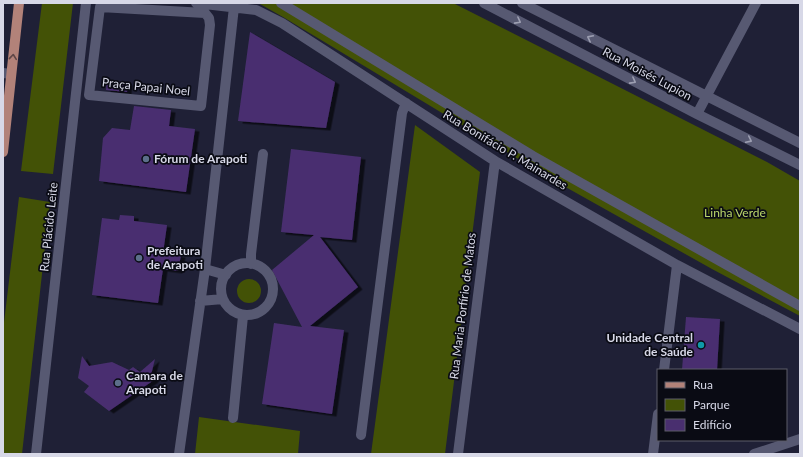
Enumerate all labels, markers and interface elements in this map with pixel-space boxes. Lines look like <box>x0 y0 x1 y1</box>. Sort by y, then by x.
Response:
one-way arrow <box>514 16 521 24</box>
one-way arrow <box>587 35 594 42</box>
street label: Rua Moisés Lupion <box>600 44 694 103</box>
one-way arrow <box>8 54 17 61</box>
street label: Praça Papai Noel <box>101 74 191 99</box>
one-way arrow <box>629 76 637 84</box>
street label: Rua Bonifácio P. Mainardes <box>440 106 570 193</box>
one-way arrow <box>745 135 753 143</box>
place label: Fórum de Arapoti <box>154 151 247 166</box>
marker: Fórum de Arapoti <box>141 154 151 164</box>
street label: Rua Plácido Leite <box>36 182 61 272</box>
park label: Linha Verde <box>704 205 766 220</box>
street label: Rua Maria Porfírio de Matos <box>446 232 479 380</box>
place label: Prefeitura de Arapoti <box>147 243 203 272</box>
marker: Prefeitura de Arapoti <box>134 253 144 263</box>
place label: Unidade Central de Saúde <box>607 330 694 359</box>
marker: Unidade Central de Saúde <box>696 340 706 350</box>
place label: Camara de Arapoti <box>125 368 183 397</box>
legend <box>657 369 787 441</box>
text: Rua <box>693 377 713 392</box>
marker: Camara de Arapoti <box>113 378 123 388</box>
text: Parque <box>693 397 730 412</box>
text: Edifício <box>693 417 732 432</box>

